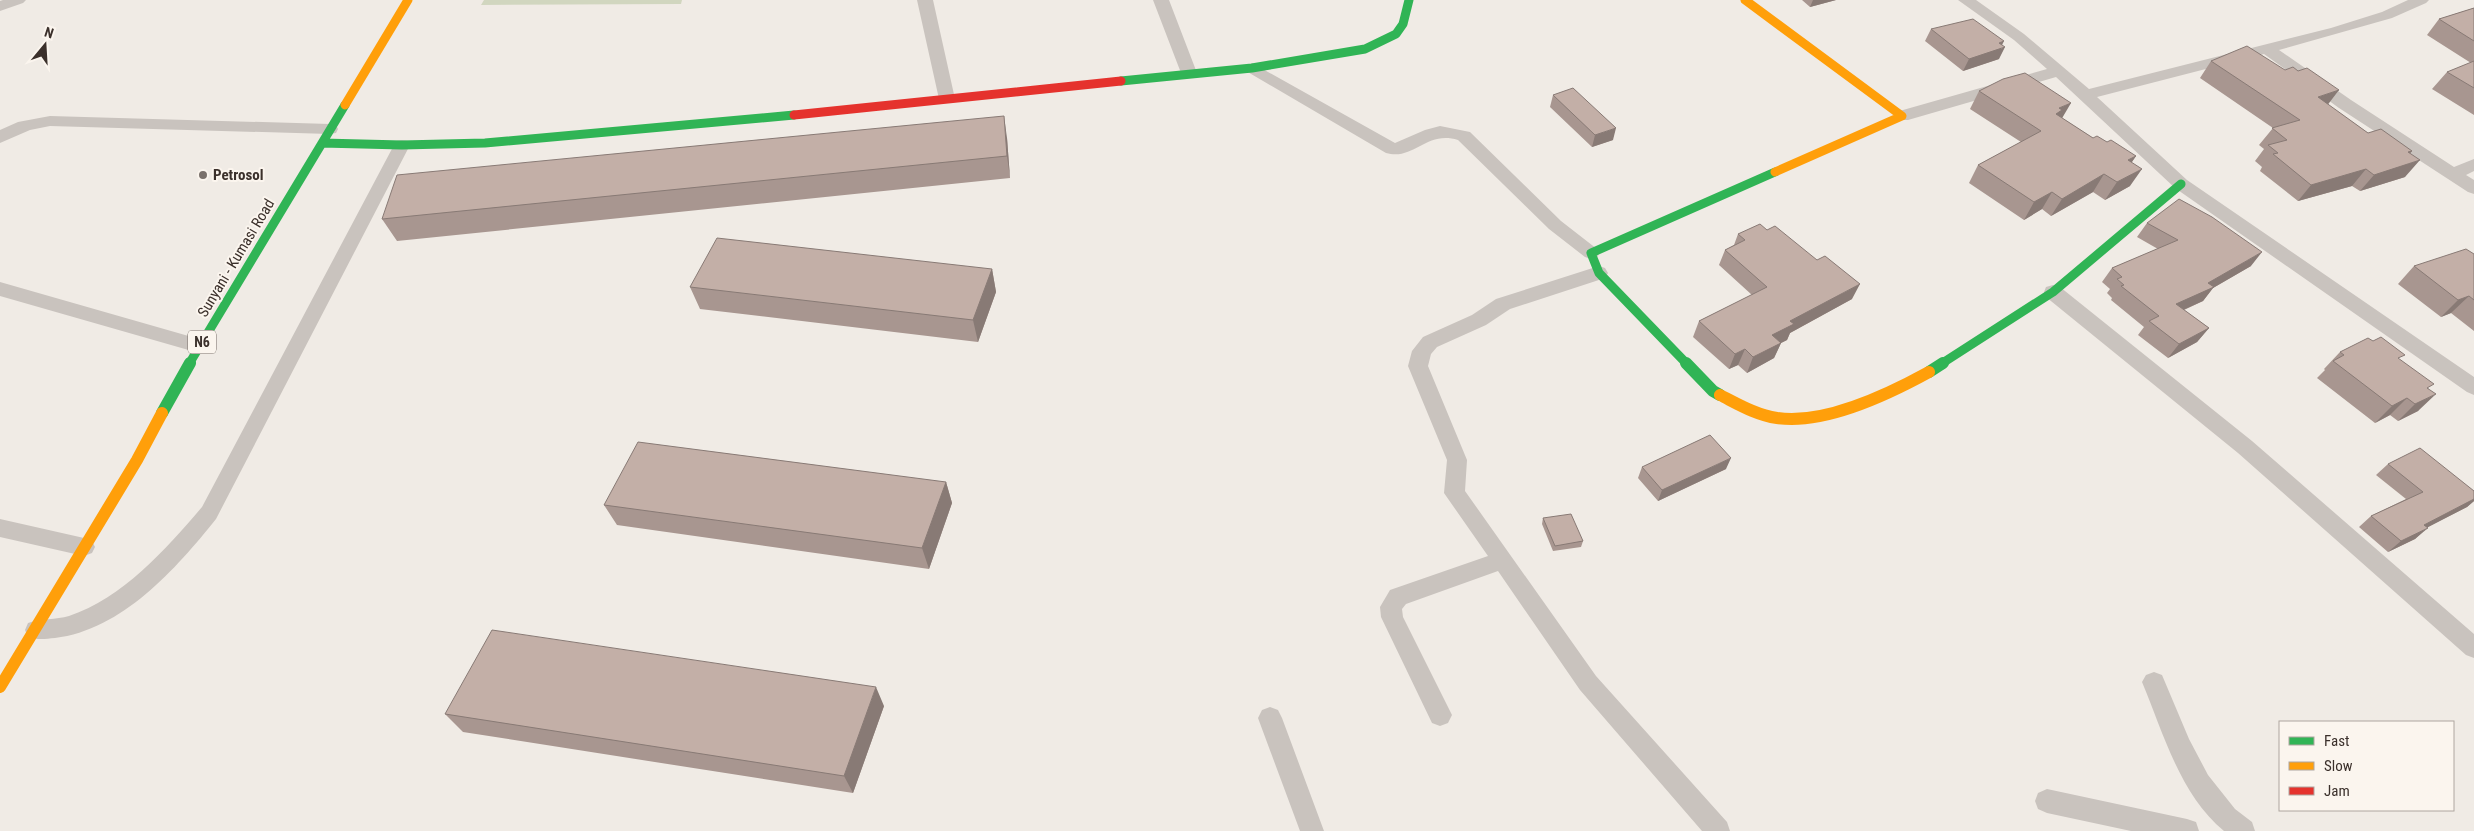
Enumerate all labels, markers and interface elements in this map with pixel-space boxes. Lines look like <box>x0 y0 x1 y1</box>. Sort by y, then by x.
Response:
north arrow <box>20 20 70 70</box>
text: N <box>42 24 56 42</box>
place label: Petrosol <box>213 166 263 184</box>
marker: Petrosol <box>197 169 209 181</box>
street label: Sunyani - Kumasi Road <box>194 196 278 320</box>
road number: N6 <box>188 331 216 354</box>
legend <box>2279 721 2454 811</box>
text: Fast <box>2324 732 2349 750</box>
text: Slow <box>2324 757 2353 775</box>
text: Jam <box>2324 782 2350 800</box>

